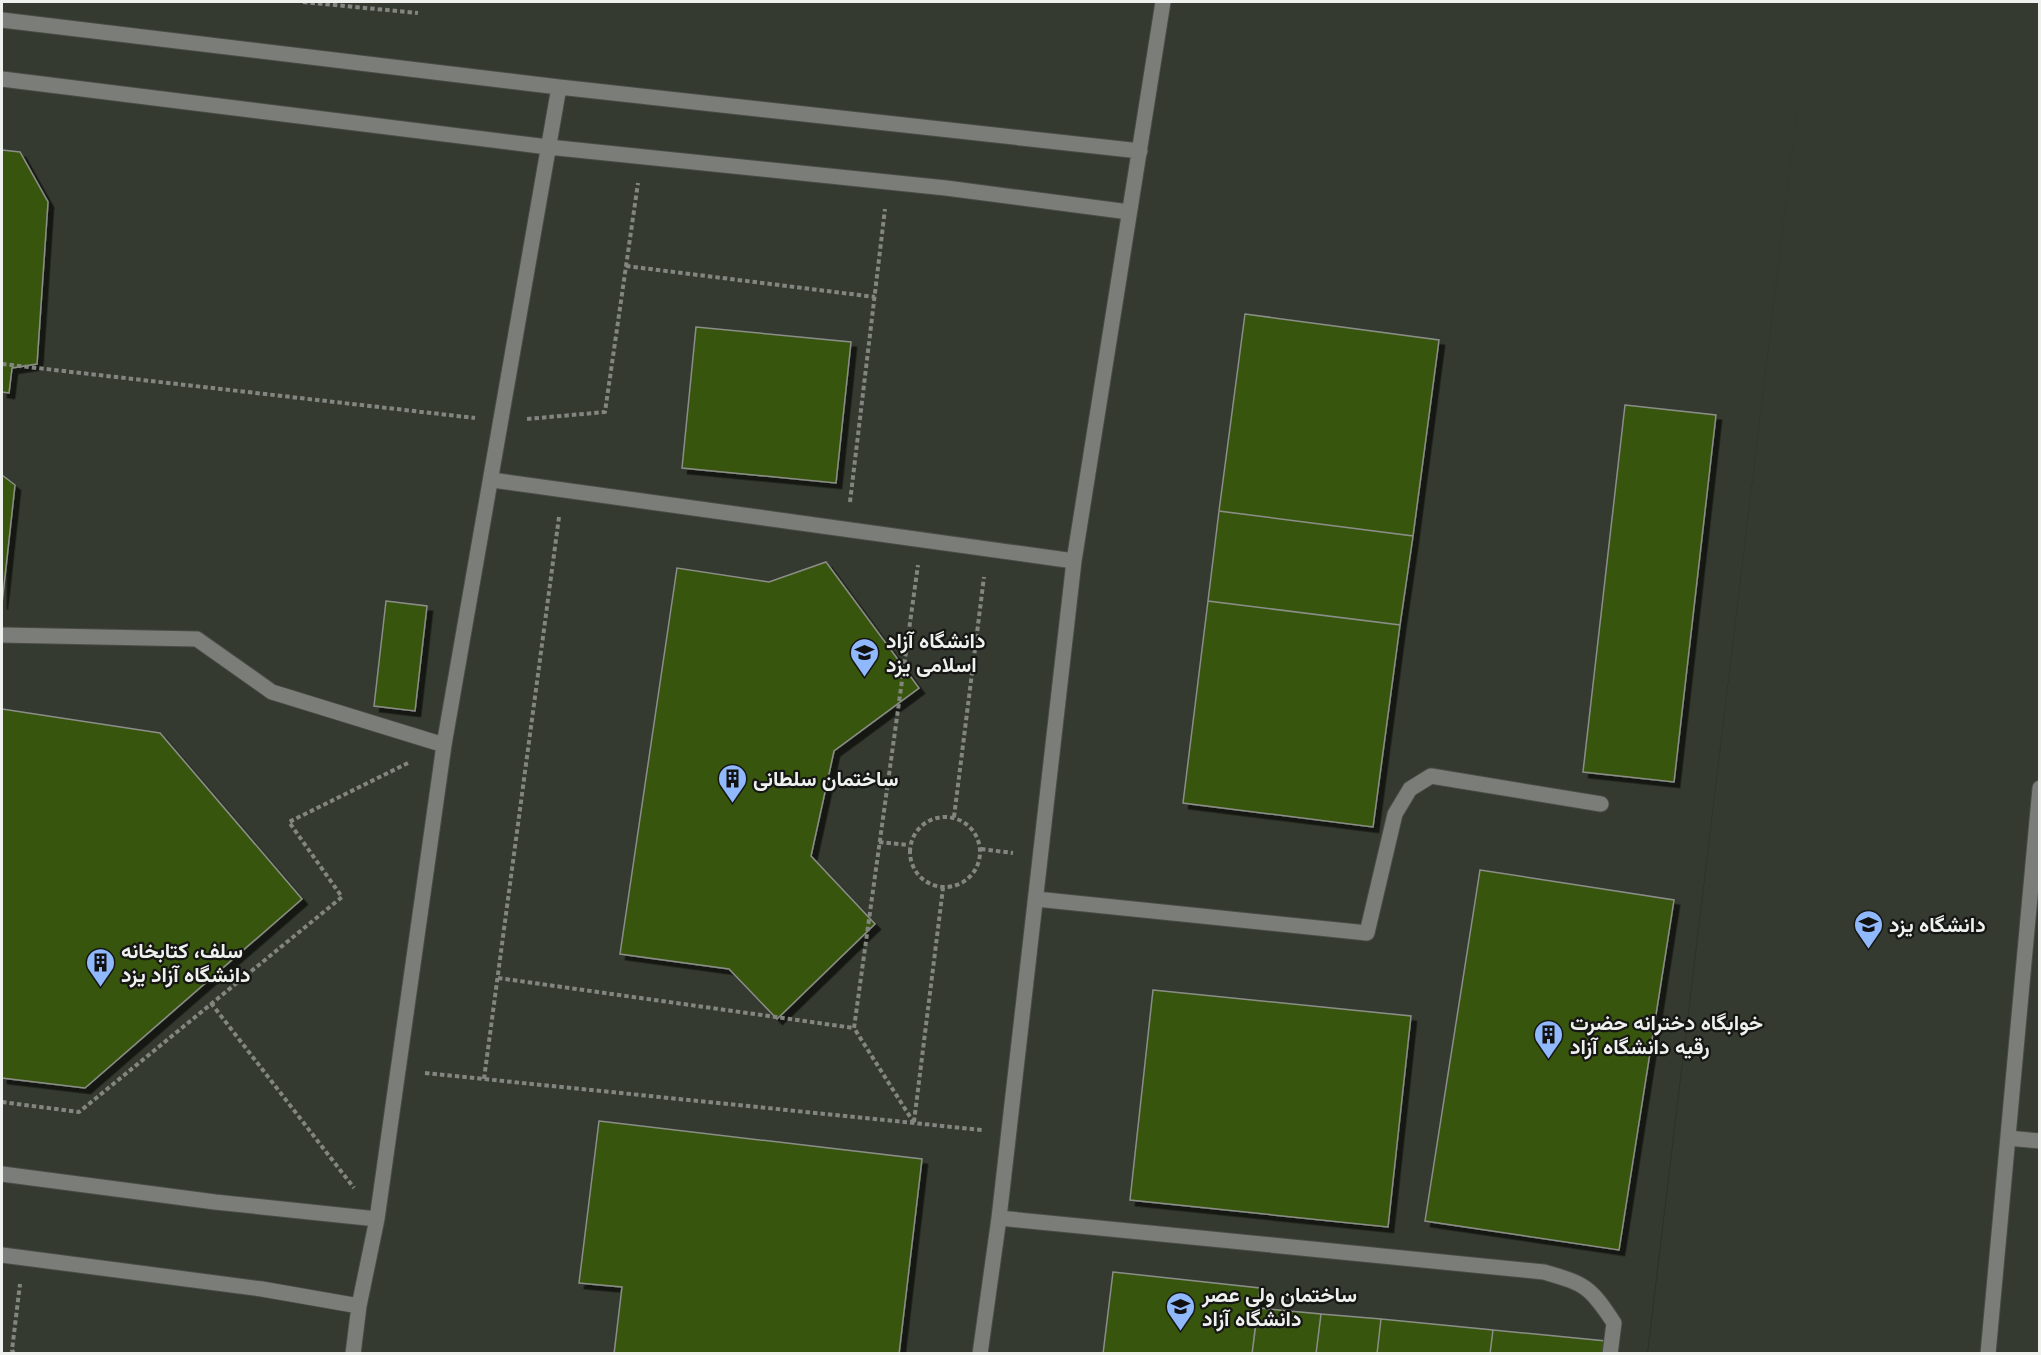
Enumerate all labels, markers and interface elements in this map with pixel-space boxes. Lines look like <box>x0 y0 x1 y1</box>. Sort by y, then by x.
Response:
place label: دانشگاه آزاد اسلامی یزد <box>886 626 986 678</box>
school or university icon: دانشگاه آزاد اسلامی یزد <box>849 636 881 678</box>
building icon: ساختمان سلطانی <box>716 762 748 804</box>
place label: ساختمان سلطانی <box>753 764 899 792</box>
school or university icon: دانشگاه یزد <box>1852 908 1884 950</box>
place label: دانشگاه یزد <box>1889 910 1986 938</box>
place label: سلف، کتابخانه دانشگاه آزاد یزد <box>121 936 251 988</box>
building icon: سلف، کتابخانه دانشگاه آزاد یزد <box>84 946 116 988</box>
place label: خوابگاه دخترانه حضرت رقیه دانشگاه آزاد <box>1570 1008 1763 1060</box>
building icon: خوابگاه دخترانه حضرت رقیه دانشگاه آزاد <box>1533 1018 1565 1060</box>
place label: ساختمان ولی عصر دانشگاه آزاد <box>1201 1280 1357 1332</box>
school or university icon: ساختمان ولی عصر دانشگاه آزاد <box>1165 1290 1197 1332</box>

